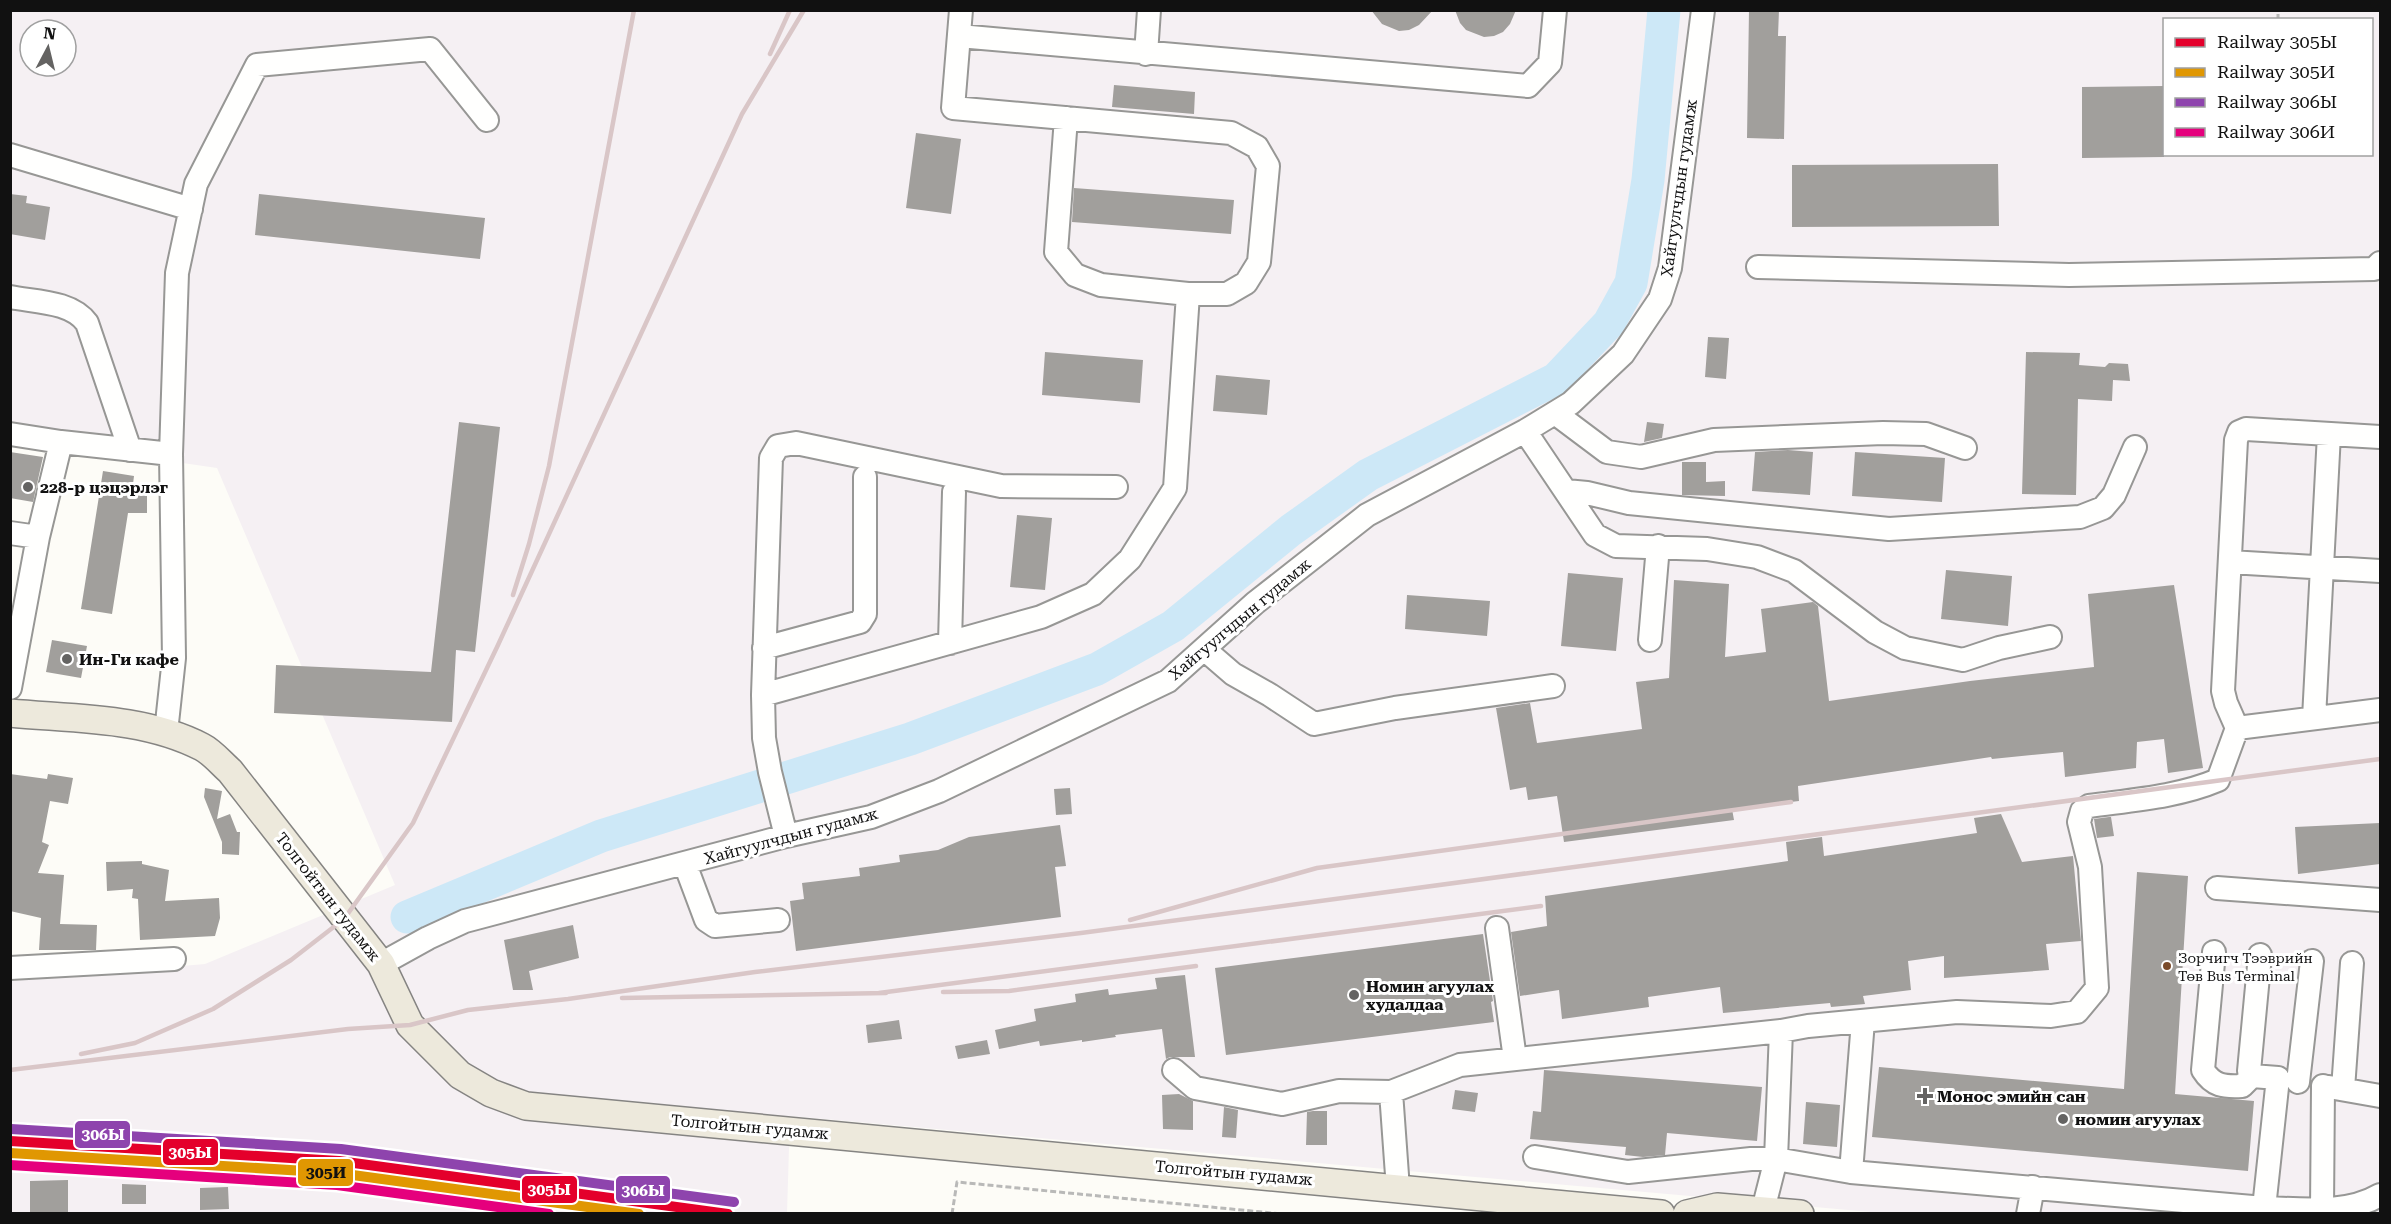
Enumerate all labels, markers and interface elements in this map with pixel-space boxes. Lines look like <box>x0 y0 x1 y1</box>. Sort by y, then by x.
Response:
north arrow <box>18 18 78 78</box>
legend <box>2163 18 2373 156</box>
text: N <box>42 23 57 44</box>
text: Railway 305Ы <box>2217 31 2337 52</box>
text: Railway 305И <box>2217 61 2335 82</box>
text: Railway 306Ы <box>2217 91 2337 112</box>
street label: Хайгуулчдын гудамж <box>1657 97 1701 278</box>
text: Railway 306И <box>2217 121 2335 142</box>
place label: 228-р цэцэрлэг <box>40 478 168 497</box>
marker: 228-р цэцэрлэг <box>21 480 35 494</box>
street label: Хайгуулчдын гудамж <box>1165 554 1315 684</box>
place label: Ин-Ги кафе <box>79 650 179 669</box>
marker: Ин-Ги кафе <box>60 652 74 666</box>
street label: Хайгуулчдын гудамж <box>702 804 880 868</box>
street label: Толгойтын гудамж <box>272 829 384 966</box>
place label: Зорчигч Тээврийн Төв Bus Terminal <box>2178 950 2313 984</box>
marker: Зорчигч Тээврийн Төв Bus Terminal <box>2161 960 2173 972</box>
place label: Номин агуулах худалдаа <box>1366 977 1494 1014</box>
marker: Номин агуулах худалдаа <box>1347 988 1361 1002</box>
place label: Монос эмийн сан <box>1937 1087 2086 1106</box>
marker: Монос эмийн сан <box>1918 1089 1932 1103</box>
place label: номин агуулах <box>2075 1110 2201 1129</box>
street label: Толгойтын гудамж <box>670 1111 830 1143</box>
marker: номин агуулах <box>2056 1112 2070 1126</box>
line badge: 306Ы <box>74 1120 131 1149</box>
text: 306Ы <box>81 1125 125 1144</box>
line badge: 305Ы <box>162 1138 219 1166</box>
text: 305Ы <box>168 1143 212 1162</box>
street label: Толгойтын гудамж <box>1154 1157 1314 1189</box>
line badge: 305И <box>297 1158 354 1187</box>
text: 305И <box>306 1163 346 1182</box>
line badge: 305Ы <box>521 1175 578 1204</box>
line badge: 306Ы <box>615 1175 671 1204</box>
text: 305Ы <box>527 1180 571 1199</box>
text: 306Ы <box>621 1181 665 1200</box>

